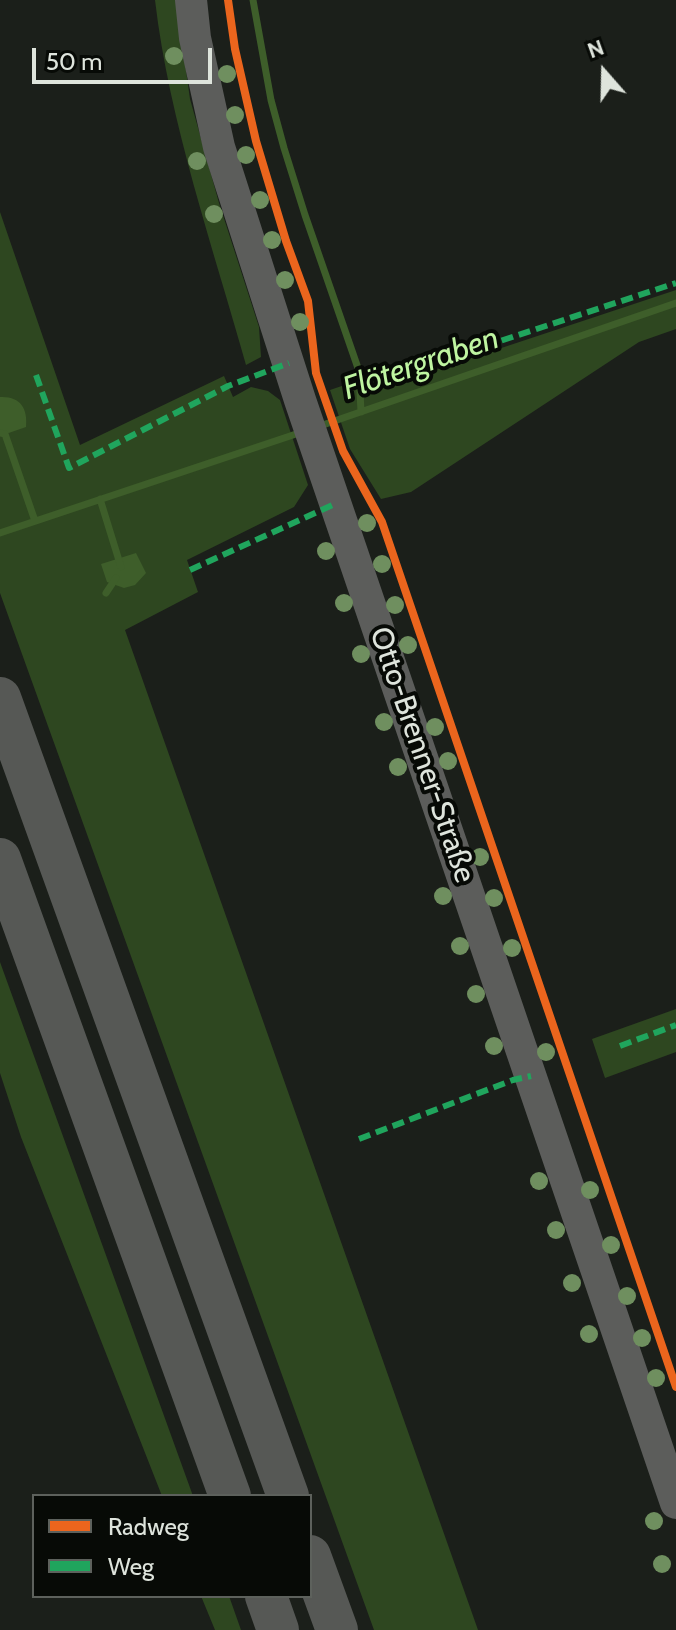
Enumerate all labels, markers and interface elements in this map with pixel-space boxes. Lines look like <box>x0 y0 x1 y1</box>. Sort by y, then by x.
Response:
scale bar <box>36 32 216 82</box>
north arrow <box>564 32 644 112</box>
text: N <box>584 34 608 64</box>
text: 50 m <box>46 47 102 76</box>
water label: Flötergraben <box>338 319 504 409</box>
street label: Otto-Brenner-Straße <box>361 622 483 888</box>
legend <box>32 1494 312 1598</box>
text: Radweg <box>108 1512 189 1541</box>
text: Weg <box>108 1552 154 1581</box>

